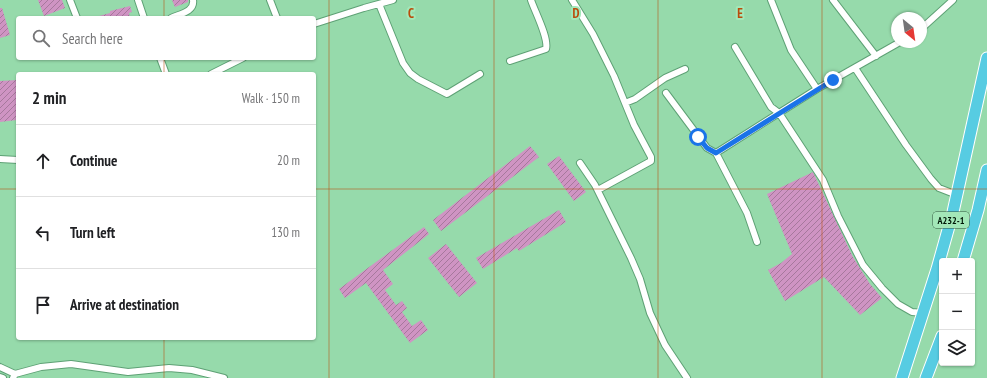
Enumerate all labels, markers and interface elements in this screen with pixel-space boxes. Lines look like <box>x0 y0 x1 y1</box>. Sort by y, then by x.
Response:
text: C <box>408 5 414 22</box>
text: D <box>573 5 580 22</box>
text: E <box>737 5 743 22</box>
north arrow <box>891 12 927 48</box>
search box <box>16 16 316 60</box>
icon: search <box>30 27 52 49</box>
text: Search here <box>62 29 123 48</box>
route end <box>824 71 842 89</box>
text: 2 min <box>32 87 66 109</box>
text: Walk · 150 m <box>242 90 300 107</box>
route start <box>689 128 707 146</box>
icon: ahead <box>32 150 54 172</box>
text: Continue <box>70 151 117 170</box>
text: 20 m <box>277 152 300 169</box>
road number: A232-1 <box>933 212 969 228</box>
icon: left <box>32 222 54 244</box>
text: Turn left <box>70 223 115 242</box>
text: 130 m <box>271 224 300 241</box>
map controls <box>939 258 975 366</box>
button: + <box>939 258 975 294</box>
icon: arrive <box>32 294 54 316</box>
button: − <box>939 294 975 330</box>
text: Arrive at destination <box>70 295 179 314</box>
button: layers <box>939 330 975 366</box>

